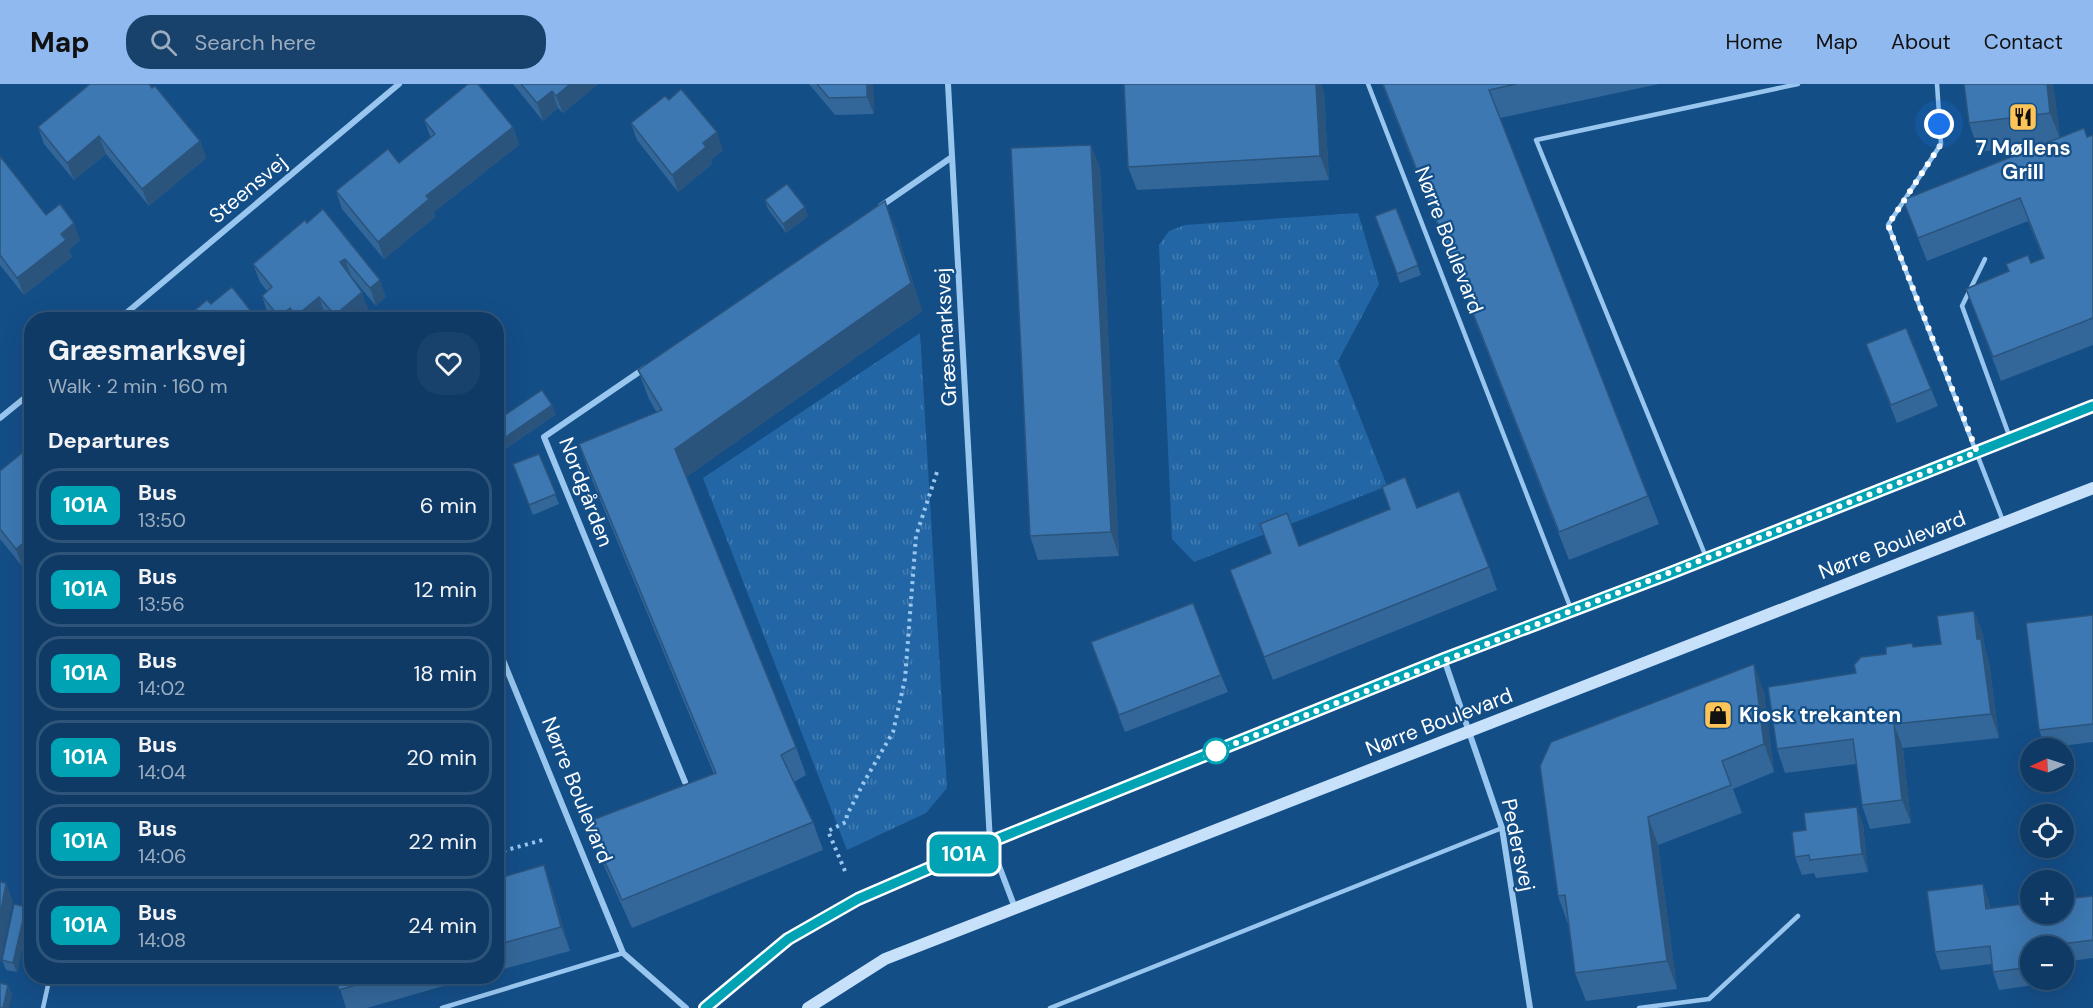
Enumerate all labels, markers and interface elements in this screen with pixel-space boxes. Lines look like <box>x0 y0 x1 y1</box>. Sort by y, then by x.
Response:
search box <box>126 15 546 69</box>
text: Map <box>30 24 90 61</box>
icon: search <box>147 26 180 59</box>
text: Search here <box>195 28 316 57</box>
text: Home <box>1725 28 1783 56</box>
text: Map <box>1816 28 1858 56</box>
text: About <box>1891 28 1951 56</box>
text: Contact <box>1984 28 2063 56</box>
restaurant icon: 7 Møllens Grill <box>2007 101 2039 133</box>
your location <box>1924 109 1954 139</box>
place label: 7 Møllens Grill <box>1975 134 2071 186</box>
street label: Steensvej <box>203 148 293 230</box>
street label: Nørre Boulevard <box>1408 162 1490 318</box>
street label: Græsmarksvej <box>928 267 964 407</box>
text: Græsmarksvej <box>48 332 246 369</box>
button: heart <box>417 332 480 395</box>
text: Walk · 2 min · 160 m <box>48 373 228 399</box>
text: Departures <box>48 426 170 455</box>
street label: Nordgården <box>552 433 620 551</box>
text: Bus <box>138 478 177 507</box>
text: 101A <box>63 491 108 519</box>
text: 6 min <box>420 491 477 520</box>
street label: Nørre Boulevard <box>1814 504 1970 586</box>
text: 13:50 <box>138 507 186 533</box>
text: Bus <box>138 562 177 591</box>
text: 101A <box>63 575 108 603</box>
text: 12 min <box>414 575 477 604</box>
text: 13:56 <box>138 591 185 617</box>
text: Bus <box>138 646 177 675</box>
text: 101A <box>63 659 108 687</box>
text: 18 min <box>413 659 477 688</box>
text: 14:02 <box>138 675 185 701</box>
street label: Nørre Boulevard <box>1361 681 1517 763</box>
shop icon: Kiosk trekanten <box>1702 699 1734 731</box>
place label: Kiosk trekanten <box>1739 701 1901 729</box>
street label: Nørre Boulevard <box>535 713 619 867</box>
text: Bus <box>138 730 177 759</box>
unlabelled marker <box>1203 738 1229 764</box>
north arrow <box>2020 738 2074 792</box>
map controls <box>2020 738 2074 990</box>
text: 101A <box>63 743 108 771</box>
text: 20 min <box>406 743 477 772</box>
text: 14:04 <box>138 759 186 785</box>
street label: Pedersvej <box>1495 796 1541 894</box>
button: locate <box>2020 804 2074 858</box>
text: Bus <box>138 814 177 843</box>
text: 101A <box>63 827 108 855</box>
text: 22 min <box>408 827 477 856</box>
line badge: 101A <box>922 834 1006 874</box>
text: 101A <box>942 840 986 868</box>
text: 14:06 <box>138 843 187 869</box>
button: + <box>2020 870 2074 924</box>
text: Bus <box>138 898 177 927</box>
text: 101A <box>63 911 108 939</box>
text: 24 min <box>408 911 477 940</box>
text: 14:08 <box>138 927 186 953</box>
button: − <box>2020 936 2074 990</box>

